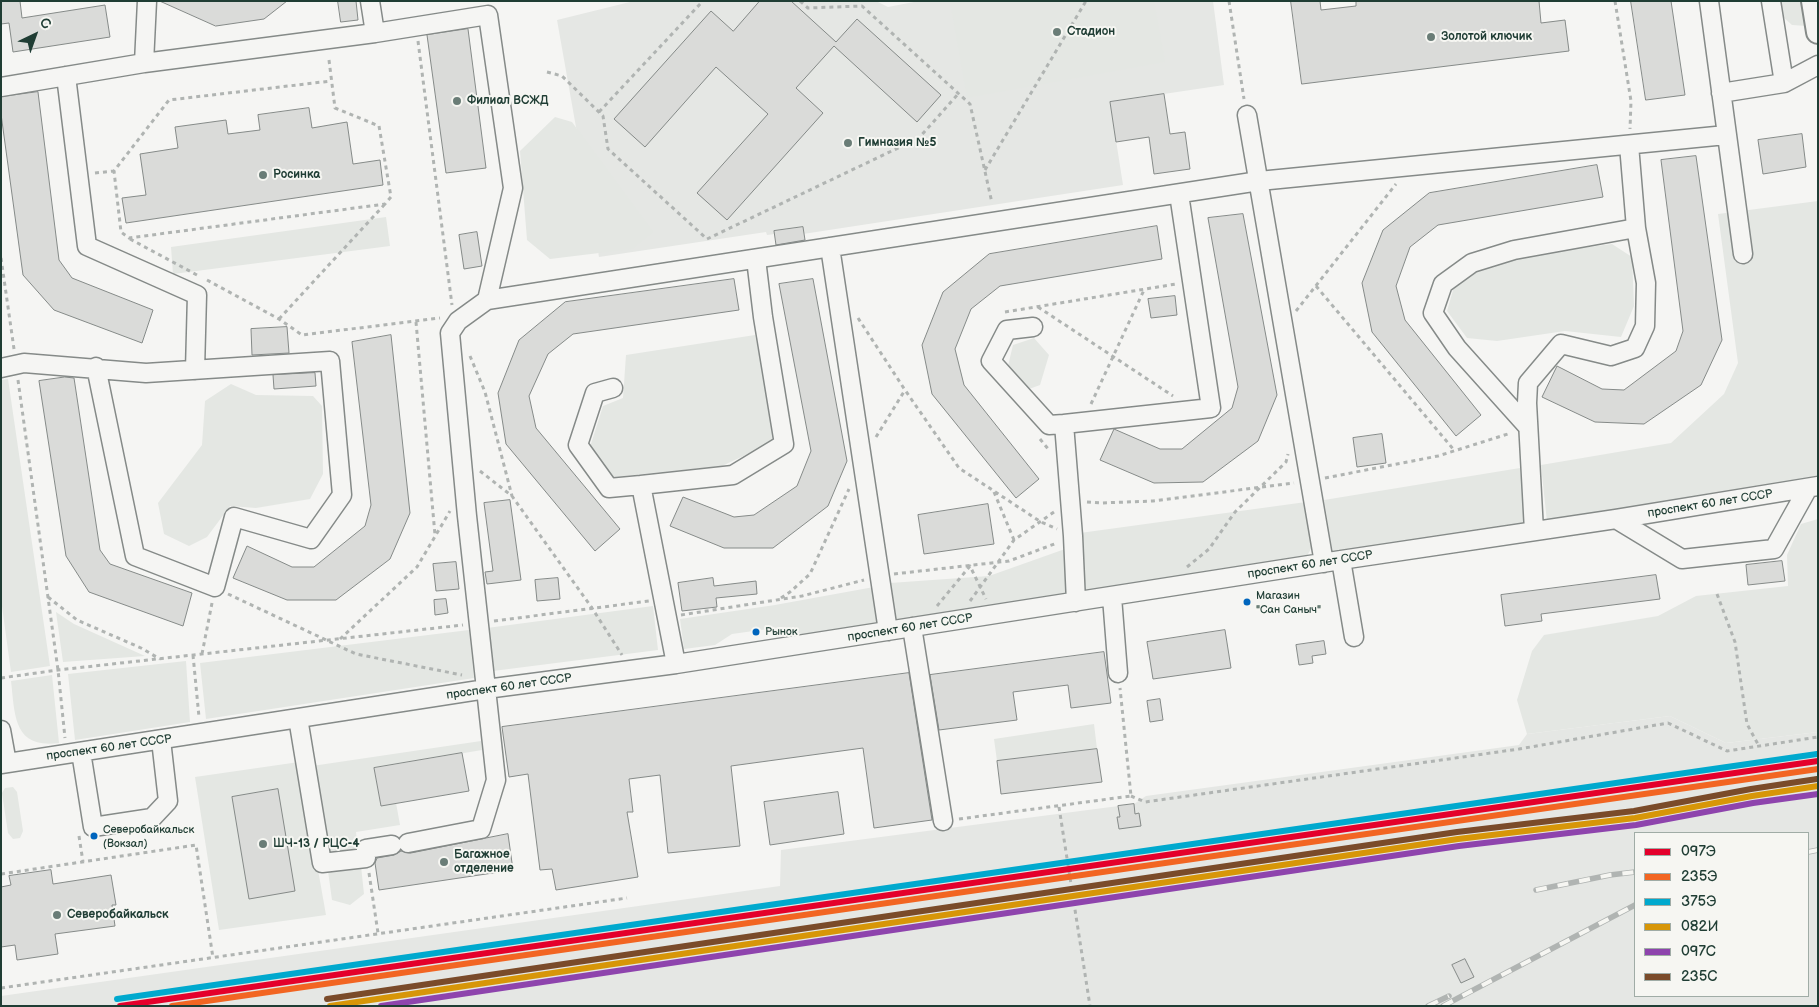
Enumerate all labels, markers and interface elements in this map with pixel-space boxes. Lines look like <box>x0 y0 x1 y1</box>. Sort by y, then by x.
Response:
north arrow <box>10 10 60 60</box>
text: С <box>36 14 55 33</box>
place label: Стадион <box>1067 25 1115 39</box>
marker: Стадион <box>1051 26 1063 38</box>
place label: Золотой ключик <box>1441 30 1532 44</box>
marker: Золотой ключик <box>1425 31 1437 43</box>
place label: Филиал ВСЖД <box>467 94 548 108</box>
marker: Филиал ВСЖД <box>451 95 463 107</box>
place label: Гимназия №5 <box>858 136 936 150</box>
marker: Гимназия №5 <box>842 137 854 149</box>
place label: Росинка <box>273 168 320 182</box>
marker: Росинка <box>257 169 269 181</box>
street label: проспект 60 лет СССР <box>1646 487 1774 521</box>
street label: проспект 60 лет СССР <box>1246 548 1374 582</box>
place label: Магазин "Сан Саныч" <box>1256 589 1321 615</box>
marker: Магазин "Сан Саныч" <box>1242 597 1252 607</box>
street label: проспект 60 лет СССР <box>846 611 974 645</box>
place label: Рынок <box>765 625 798 639</box>
marker: Рынок <box>751 627 761 637</box>
street label: проспект 60 лет СССР <box>445 671 573 703</box>
street label: проспект 60 лет СССР <box>45 732 173 764</box>
place label: Северобайкальск (Вокзал) <box>103 823 194 849</box>
marker: Северобайкальск (Вокзал) <box>89 831 99 841</box>
legend <box>1634 832 1809 997</box>
place label: ШЧ-13 / РЦС-4 <box>273 837 359 851</box>
marker: ШЧ-13 / РЦС-4 <box>257 838 269 850</box>
text: 097Э <box>1681 842 1716 861</box>
place label: Багажное отделение <box>454 848 514 876</box>
marker: Багажное отделение <box>438 856 450 868</box>
text: 235Э <box>1681 867 1718 886</box>
text: 375Э <box>1681 892 1716 911</box>
place label: Северобайкальск <box>67 908 169 922</box>
marker: Северобайкальск <box>51 909 63 921</box>
text: 082И <box>1681 917 1719 936</box>
text: 097С <box>1681 942 1716 961</box>
text: 235С <box>1681 967 1718 986</box>

